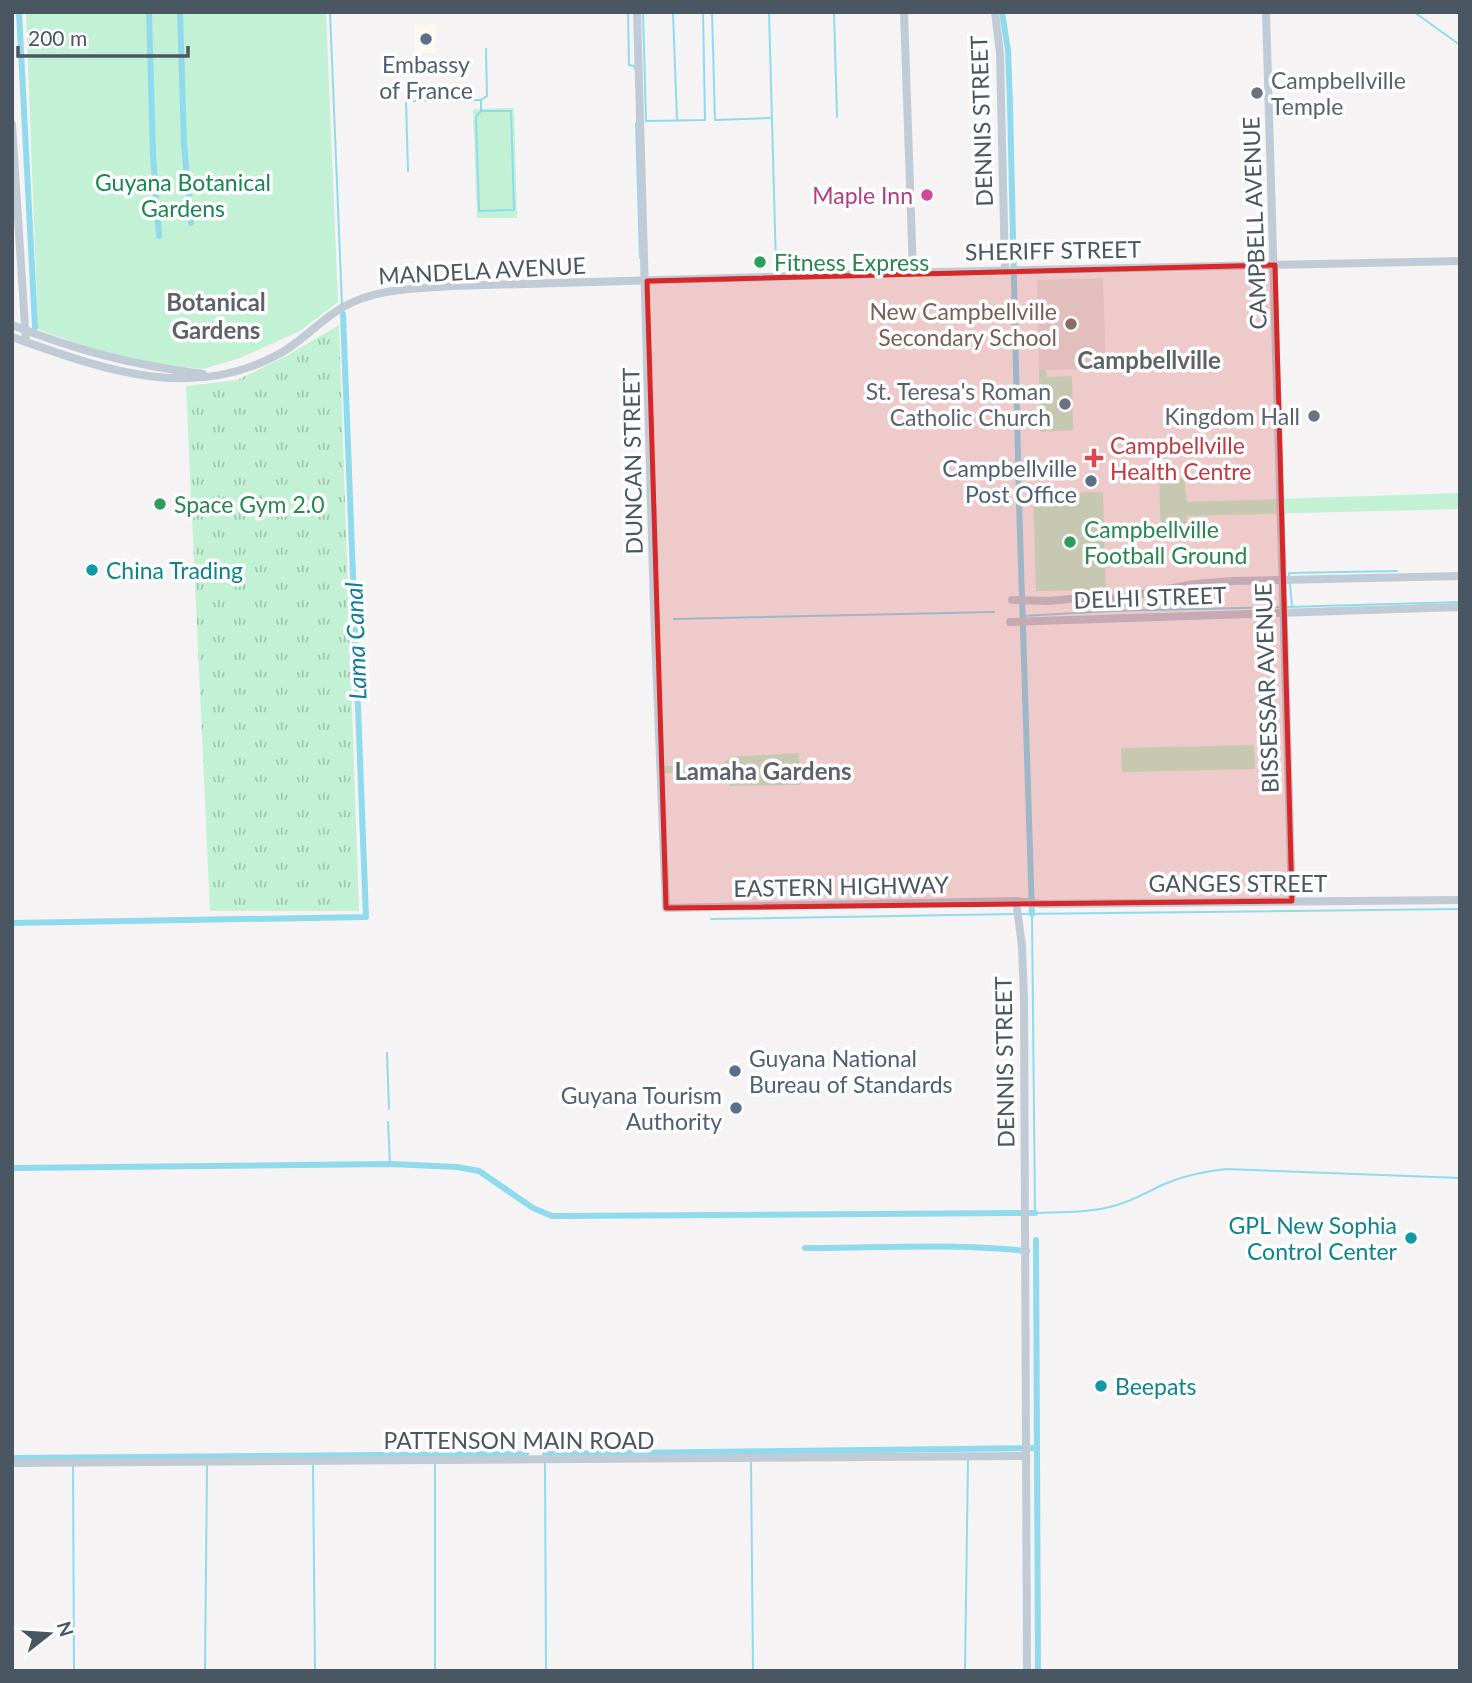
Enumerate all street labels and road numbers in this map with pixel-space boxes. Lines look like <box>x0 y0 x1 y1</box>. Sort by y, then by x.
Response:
street label: DENNIS STREET <box>964 34 998 207</box>
street label: CAMPBELL AVENUE <box>1236 116 1272 330</box>
street label: SHERIFF STREET <box>965 234 1142 266</box>
street label: MANDELA AVENUE <box>377 251 587 289</box>
street label: DUNCAN STREET <box>616 367 648 555</box>
street label: DELHI STREET <box>1073 580 1227 614</box>
street label: BISSESSAR AVENUE <box>1248 582 1284 794</box>
street label: GANGES STREET <box>1149 869 1328 897</box>
street label: EASTERN HIGHWAY <box>733 870 950 902</box>
street label: DENNIS STREET <box>989 976 1019 1148</box>
street label: PATTENSON MAIN ROAD <box>383 1426 655 1454</box>

